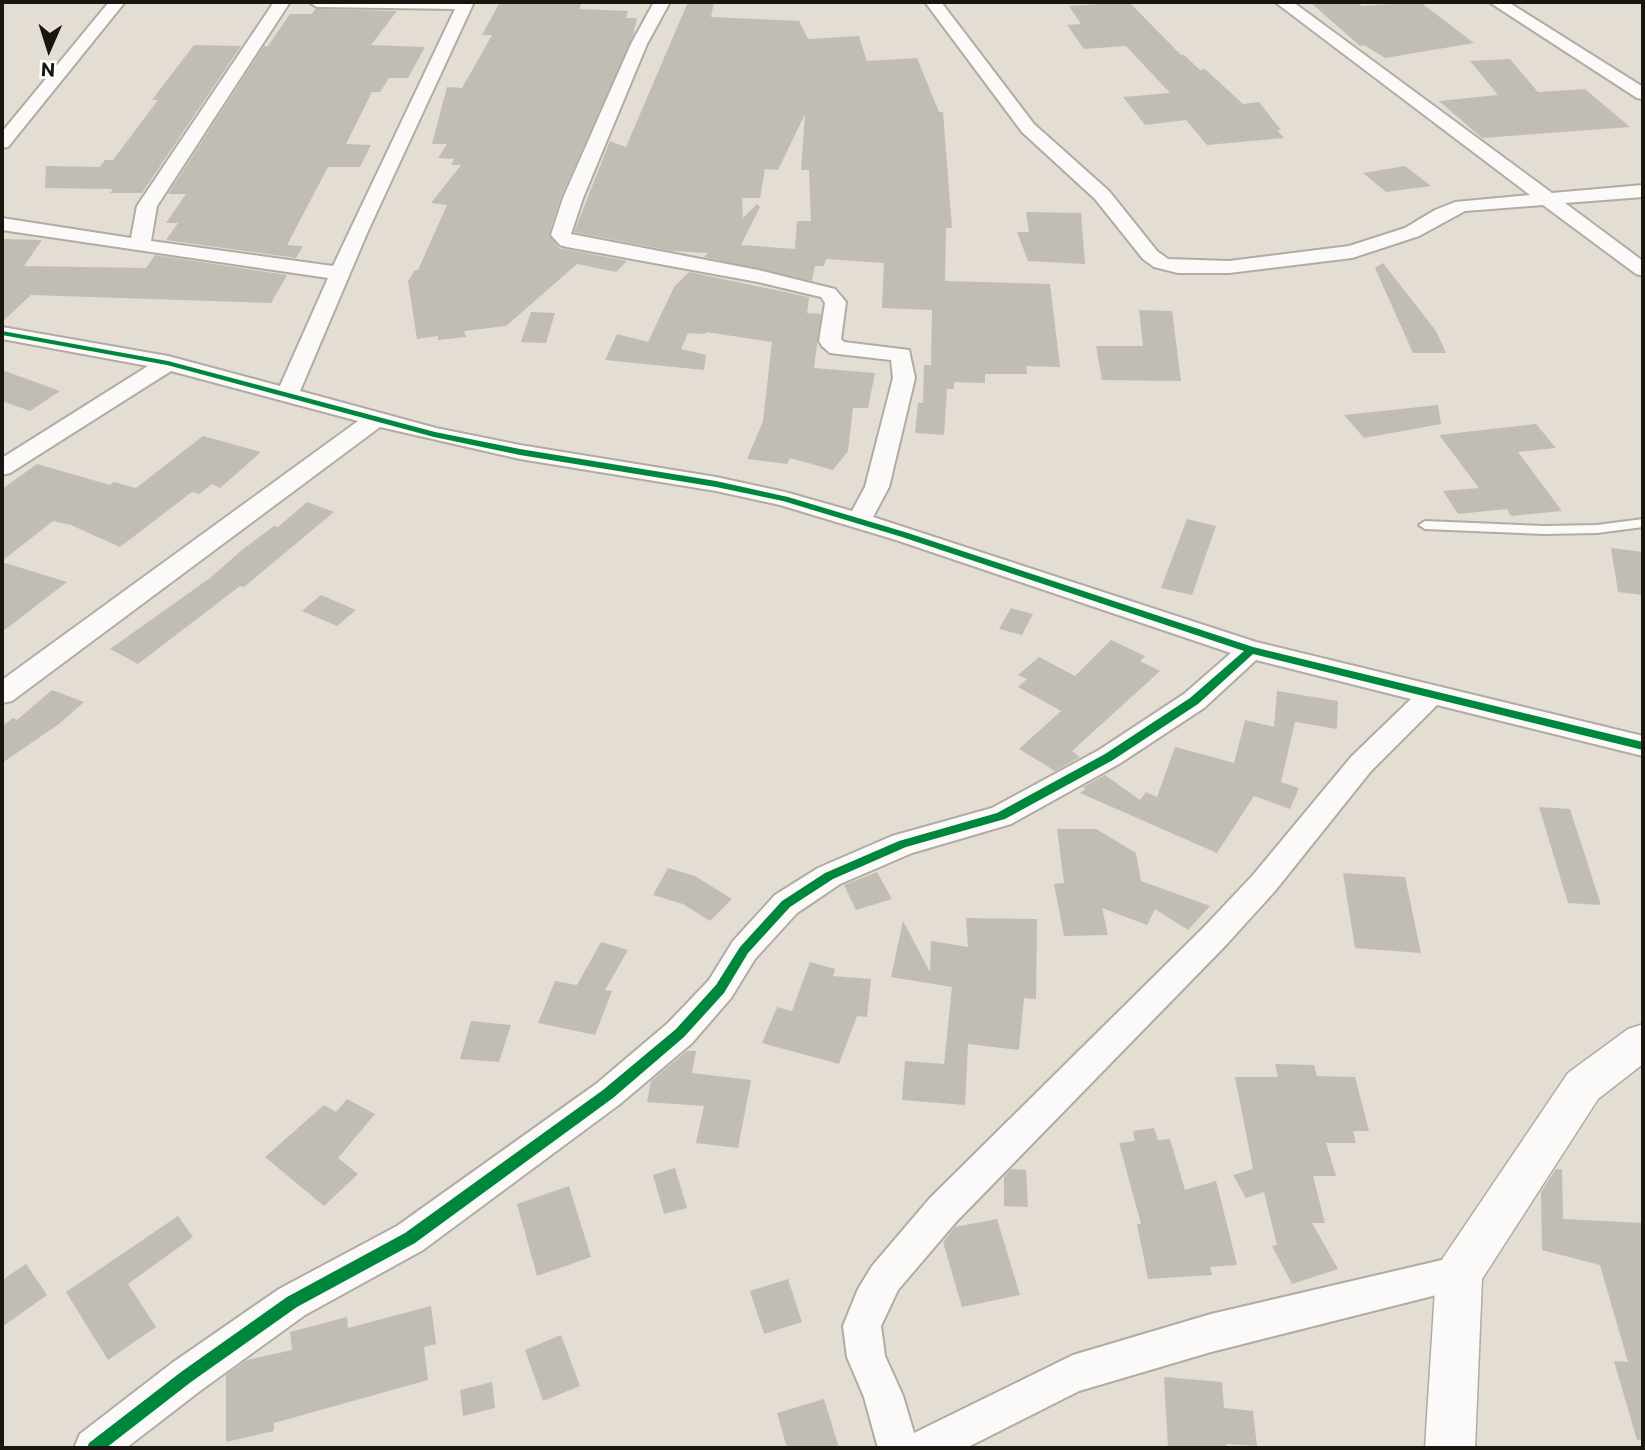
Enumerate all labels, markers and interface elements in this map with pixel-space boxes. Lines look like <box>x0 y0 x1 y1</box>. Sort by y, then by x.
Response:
north arrow <box>14 14 84 84</box>
text: N <box>40 59 56 82</box>

